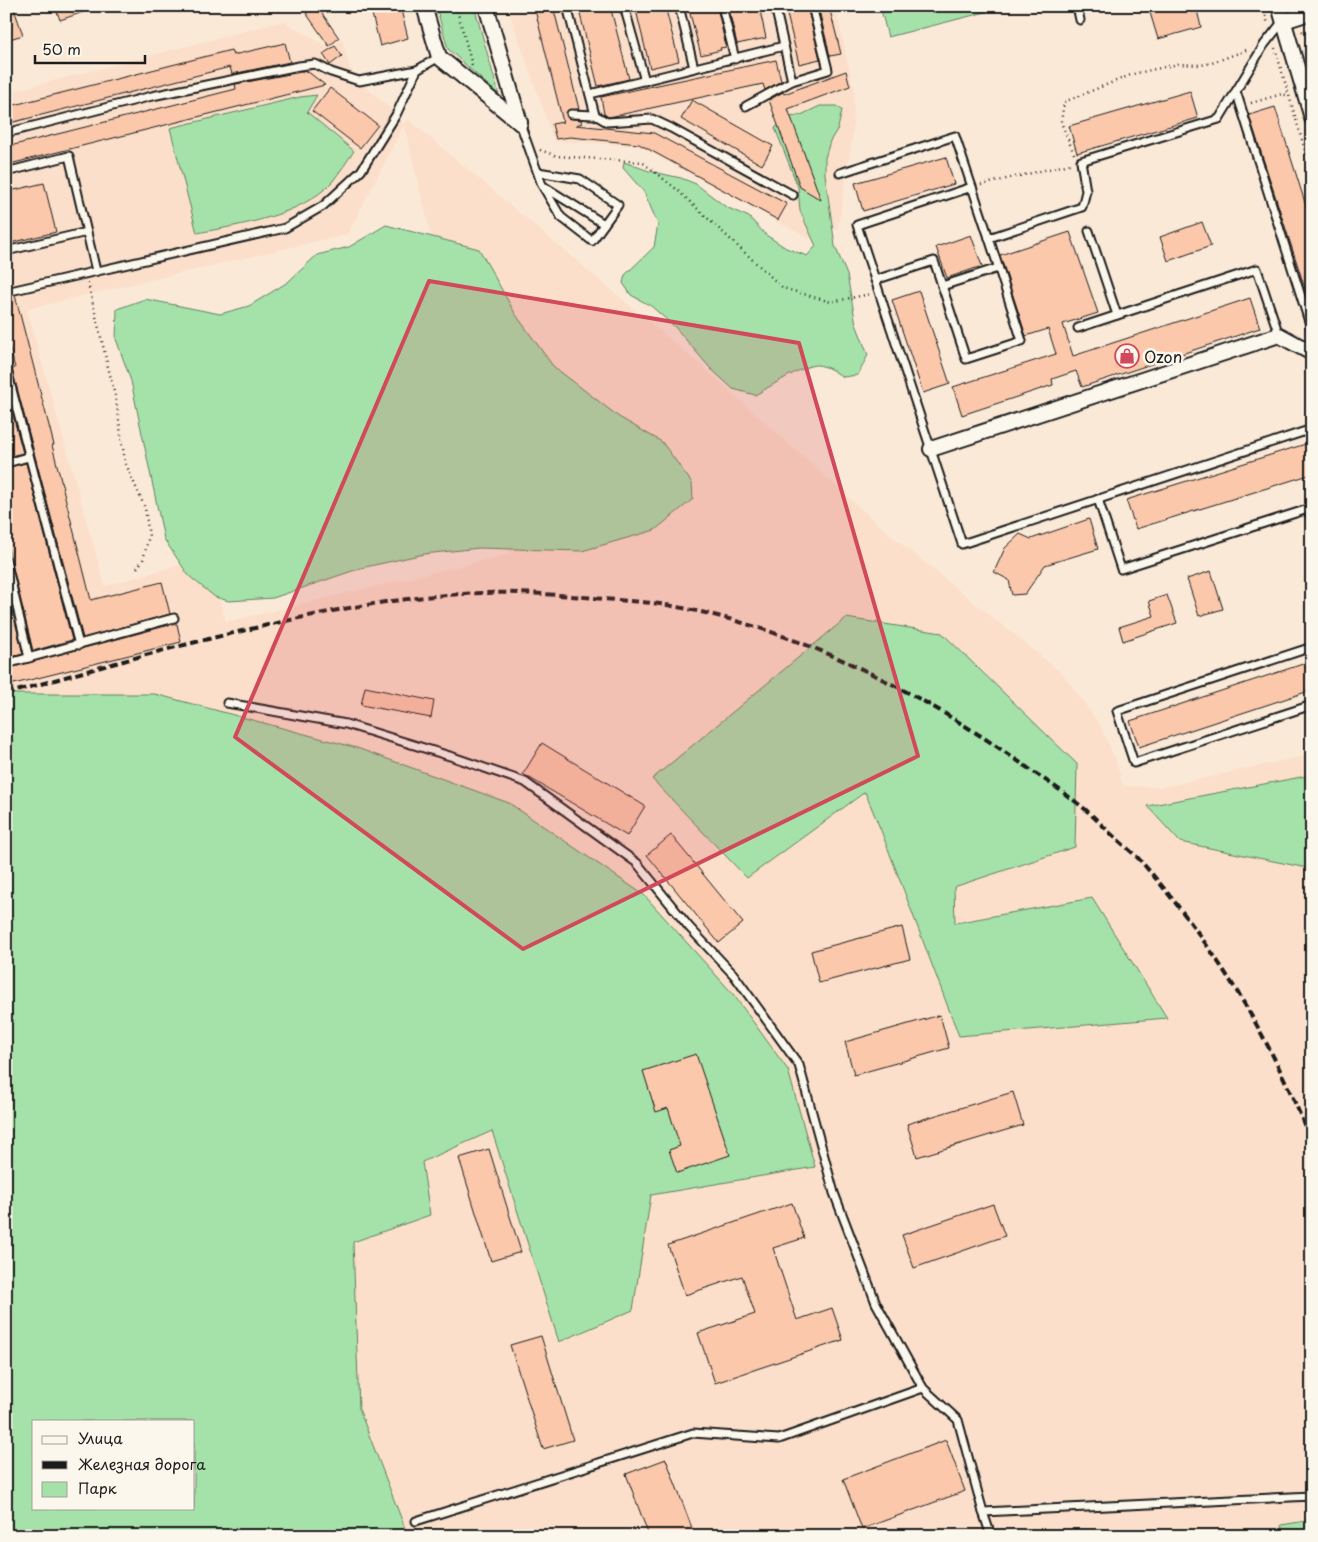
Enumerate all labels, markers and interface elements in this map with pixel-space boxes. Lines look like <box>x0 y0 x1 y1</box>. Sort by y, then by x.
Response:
scale bar <box>35 32 145 64</box>
text: 50 m <box>42 37 81 60</box>
shop icon: Ozon <box>1114 343 1140 369</box>
place label: Ozon <box>1144 344 1182 368</box>
legend <box>32 1420 195 1510</box>
text: Улица <box>78 1426 123 1449</box>
text: Железная дорога <box>78 1452 206 1475</box>
text: Парк <box>78 1476 117 1499</box>

